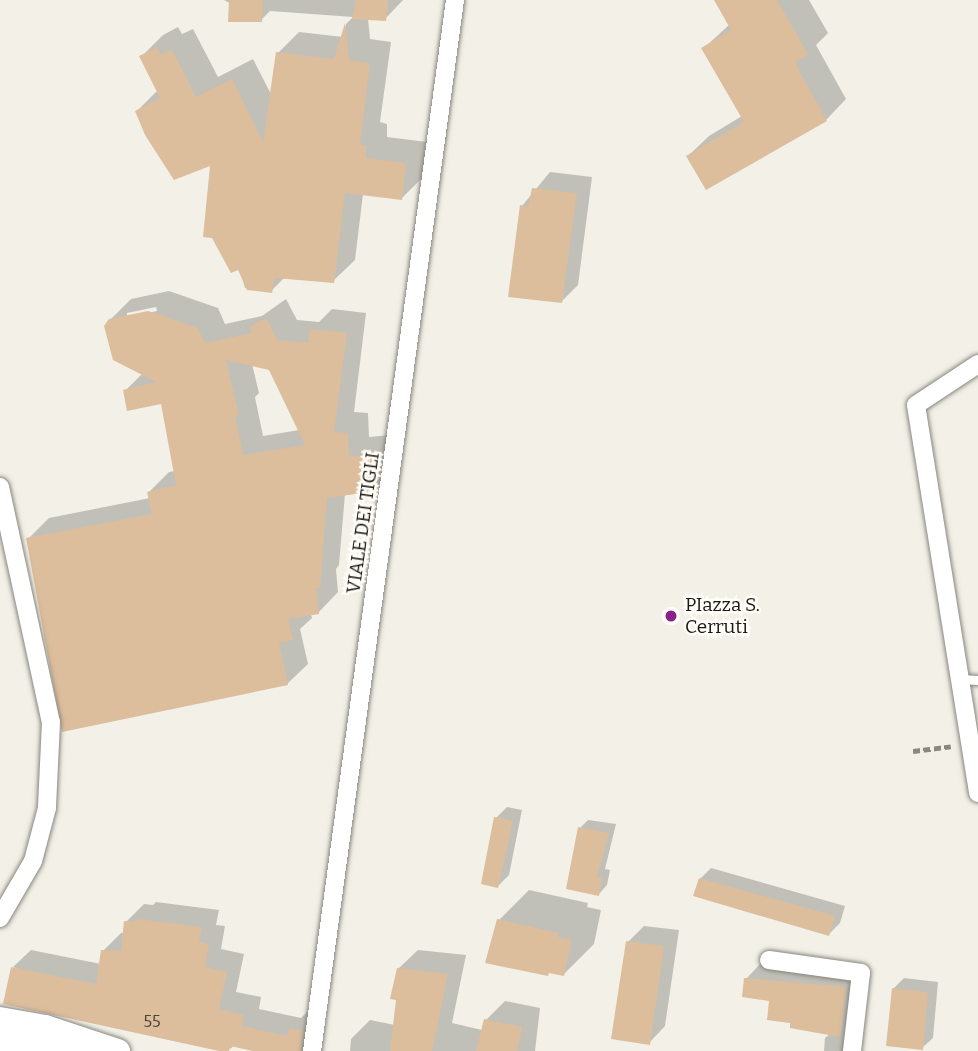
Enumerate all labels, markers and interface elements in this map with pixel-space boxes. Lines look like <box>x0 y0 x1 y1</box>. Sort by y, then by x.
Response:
street label: VIALE DEI TIGLI <box>342 451 384 595</box>
place label: PIazza S. Cerruti <box>685 594 760 638</box>
marker: PIazza S. Cerruti <box>663 608 679 624</box>
house number: 55 <box>143 1012 161 1032</box>

